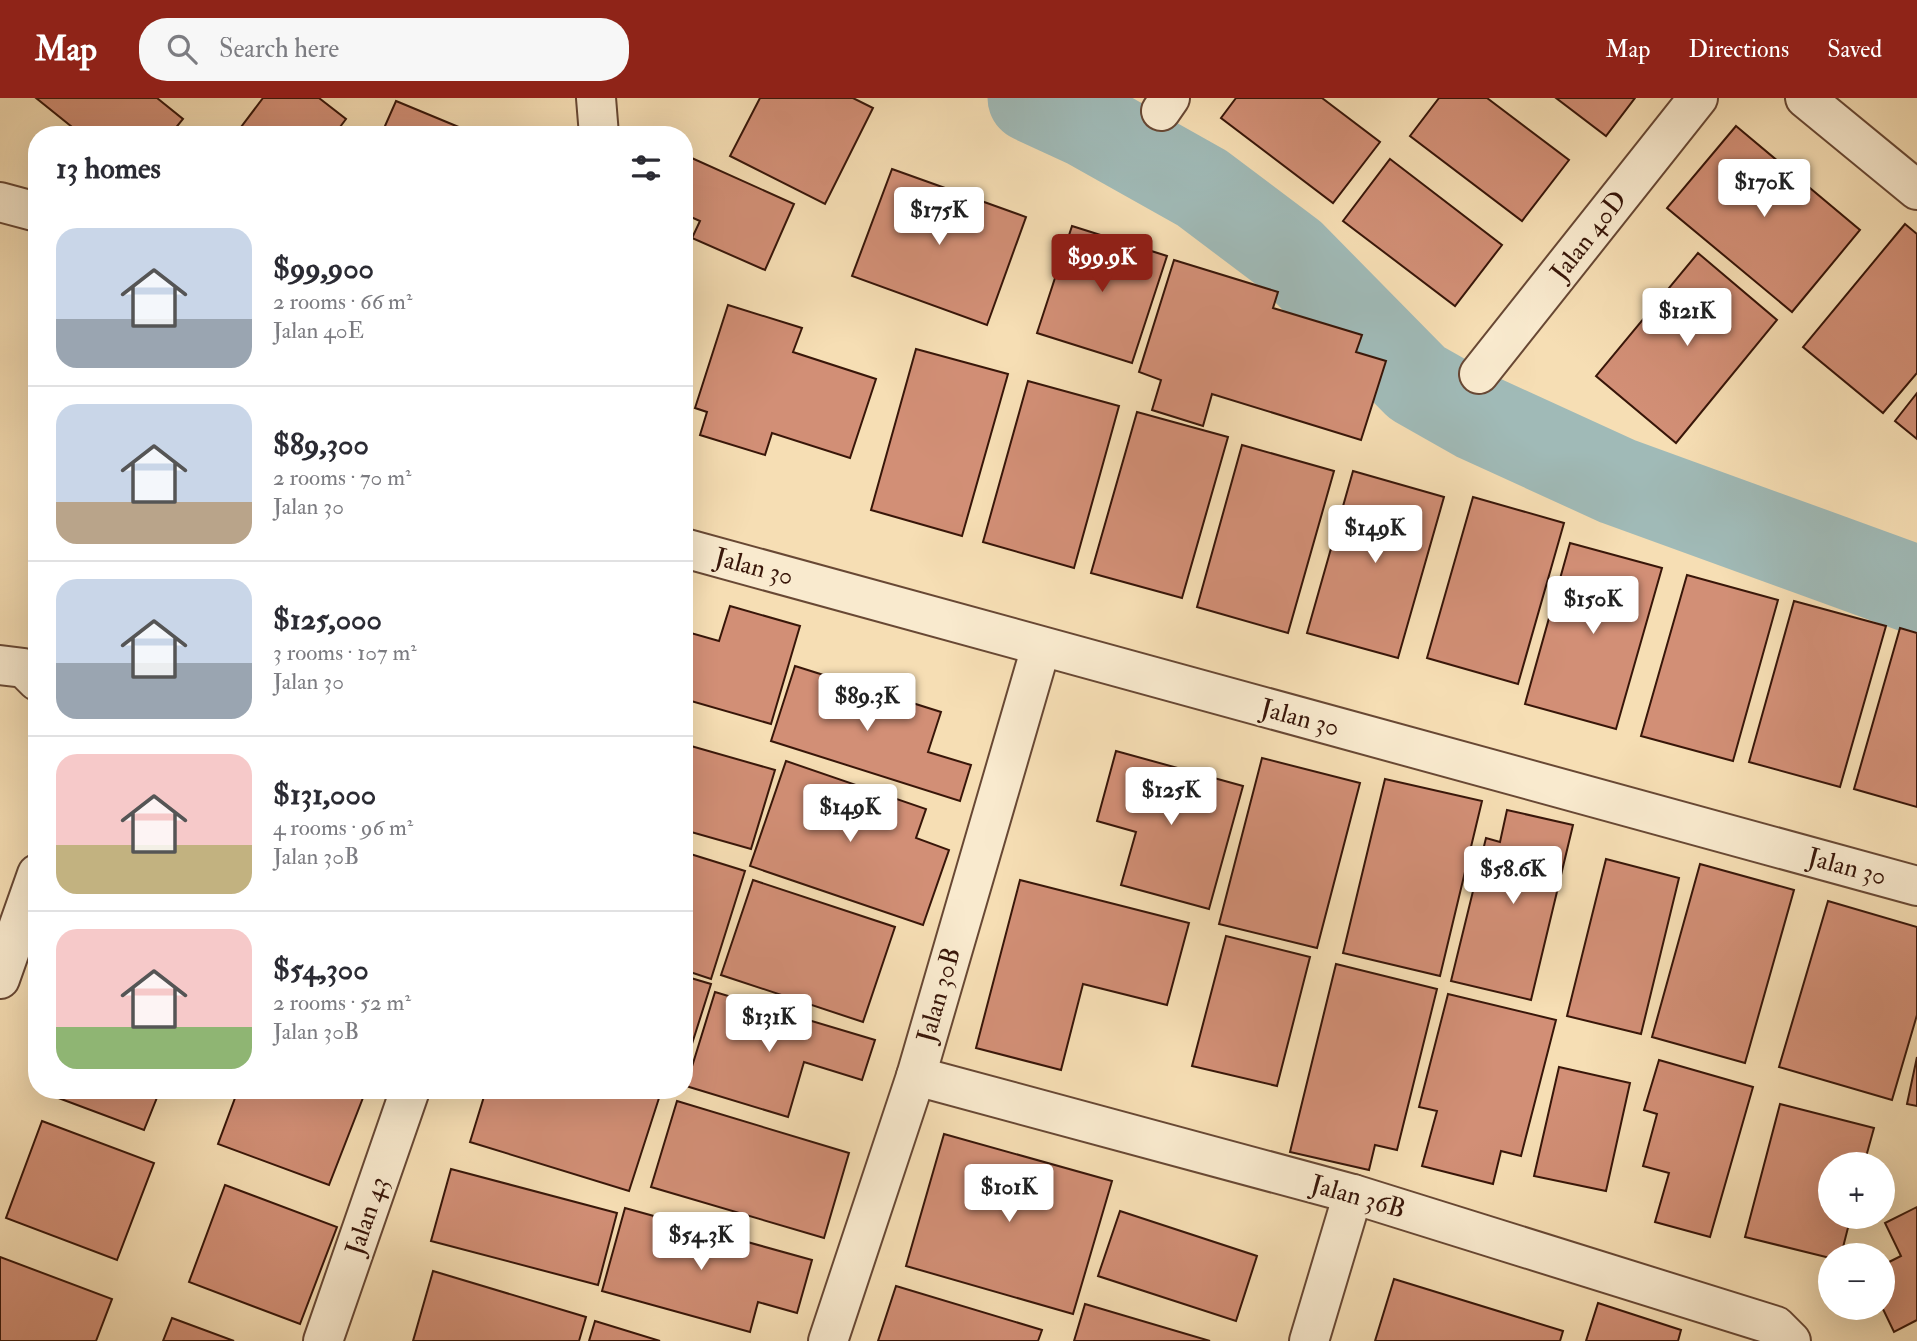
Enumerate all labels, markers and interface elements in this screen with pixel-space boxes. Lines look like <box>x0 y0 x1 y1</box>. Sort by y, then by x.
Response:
search box <box>139 18 629 81</box>
text: Map <box>35 29 97 70</box>
icon: search <box>163 30 201 68</box>
text: Search here <box>219 33 339 65</box>
text: Map <box>1605 34 1650 65</box>
text: Directions <box>1688 34 1789 65</box>
text: Saved <box>1827 34 1882 65</box>
icon: filters <box>627 149 665 187</box>
text: 13 homes <box>56 150 161 187</box>
pin: $170K <box>1715 159 1813 219</box>
text: $170K <box>1734 167 1794 196</box>
street label: Jalan 40D <box>1543 185 1634 288</box>
pin: $175K <box>890 188 988 247</box>
text: $175K <box>910 195 968 224</box>
pin: $99.9K <box>1045 234 1159 294</box>
text: $99.9K <box>1068 242 1136 271</box>
text: $99,900 <box>273 250 374 287</box>
icon: home <box>112 256 196 340</box>
text: 2 rooms · 66 m² <box>273 287 412 316</box>
pin: $121K <box>1638 288 1736 348</box>
text: $121K <box>1658 296 1716 325</box>
text: Jalan 40E <box>273 316 364 345</box>
text: $89,300 <box>273 426 369 463</box>
icon: home <box>112 432 196 516</box>
text: 2 rooms · 70 m² <box>273 463 412 492</box>
text: Jalan 30 <box>273 492 344 521</box>
pin: $149K <box>1326 505 1424 565</box>
text: $149K <box>1344 513 1406 542</box>
street label: Jalan 30 <box>710 541 797 593</box>
pin: $150K <box>1544 576 1642 636</box>
text: $150K <box>1564 584 1622 613</box>
text: $125,000 <box>273 601 382 638</box>
icon: home <box>112 607 196 691</box>
text: 3 rooms · 107 m² <box>273 638 417 667</box>
text: Jalan 30 <box>273 667 344 696</box>
pin: $89.3K <box>810 674 924 733</box>
text: $89.3K <box>835 681 899 710</box>
street label: Jalan 30 <box>1256 692 1343 744</box>
pin: $125K <box>1122 768 1220 827</box>
text: $125K <box>1141 775 1201 804</box>
text: $131,000 <box>273 776 376 813</box>
icon: home <box>112 782 196 866</box>
pin: $149K <box>801 784 899 844</box>
text: $149K <box>819 792 881 821</box>
text: 4 rooms · 96 m² <box>273 813 413 842</box>
street label: Jalan 30 <box>1803 841 1890 893</box>
text: Jalan 30B <box>273 842 359 871</box>
pin: $58.6K <box>1456 846 1570 906</box>
text: $58.6K <box>1480 854 1546 883</box>
street label: Jalan 30B <box>910 944 968 1047</box>
text: $54,300 <box>273 951 369 988</box>
icon: home <box>112 957 196 1041</box>
text: 2 rooms · 52 m² <box>273 988 411 1017</box>
pin: $131K <box>720 995 818 1054</box>
text: $131K <box>742 1002 796 1031</box>
text: Jalan 30B <box>273 1017 359 1046</box>
map controls <box>1818 1152 1895 1320</box>
button: + <box>1818 1152 1895 1229</box>
pin: $101K <box>960 1164 1058 1224</box>
street label: Jalan 36B <box>1306 1168 1409 1226</box>
text: $101K <box>980 1172 1038 1201</box>
street label: Jalan 43 <box>338 1173 395 1260</box>
pin: $54.3K <box>644 1212 758 1272</box>
text: $54.3K <box>669 1220 733 1249</box>
button: − <box>1818 1243 1895 1320</box>

